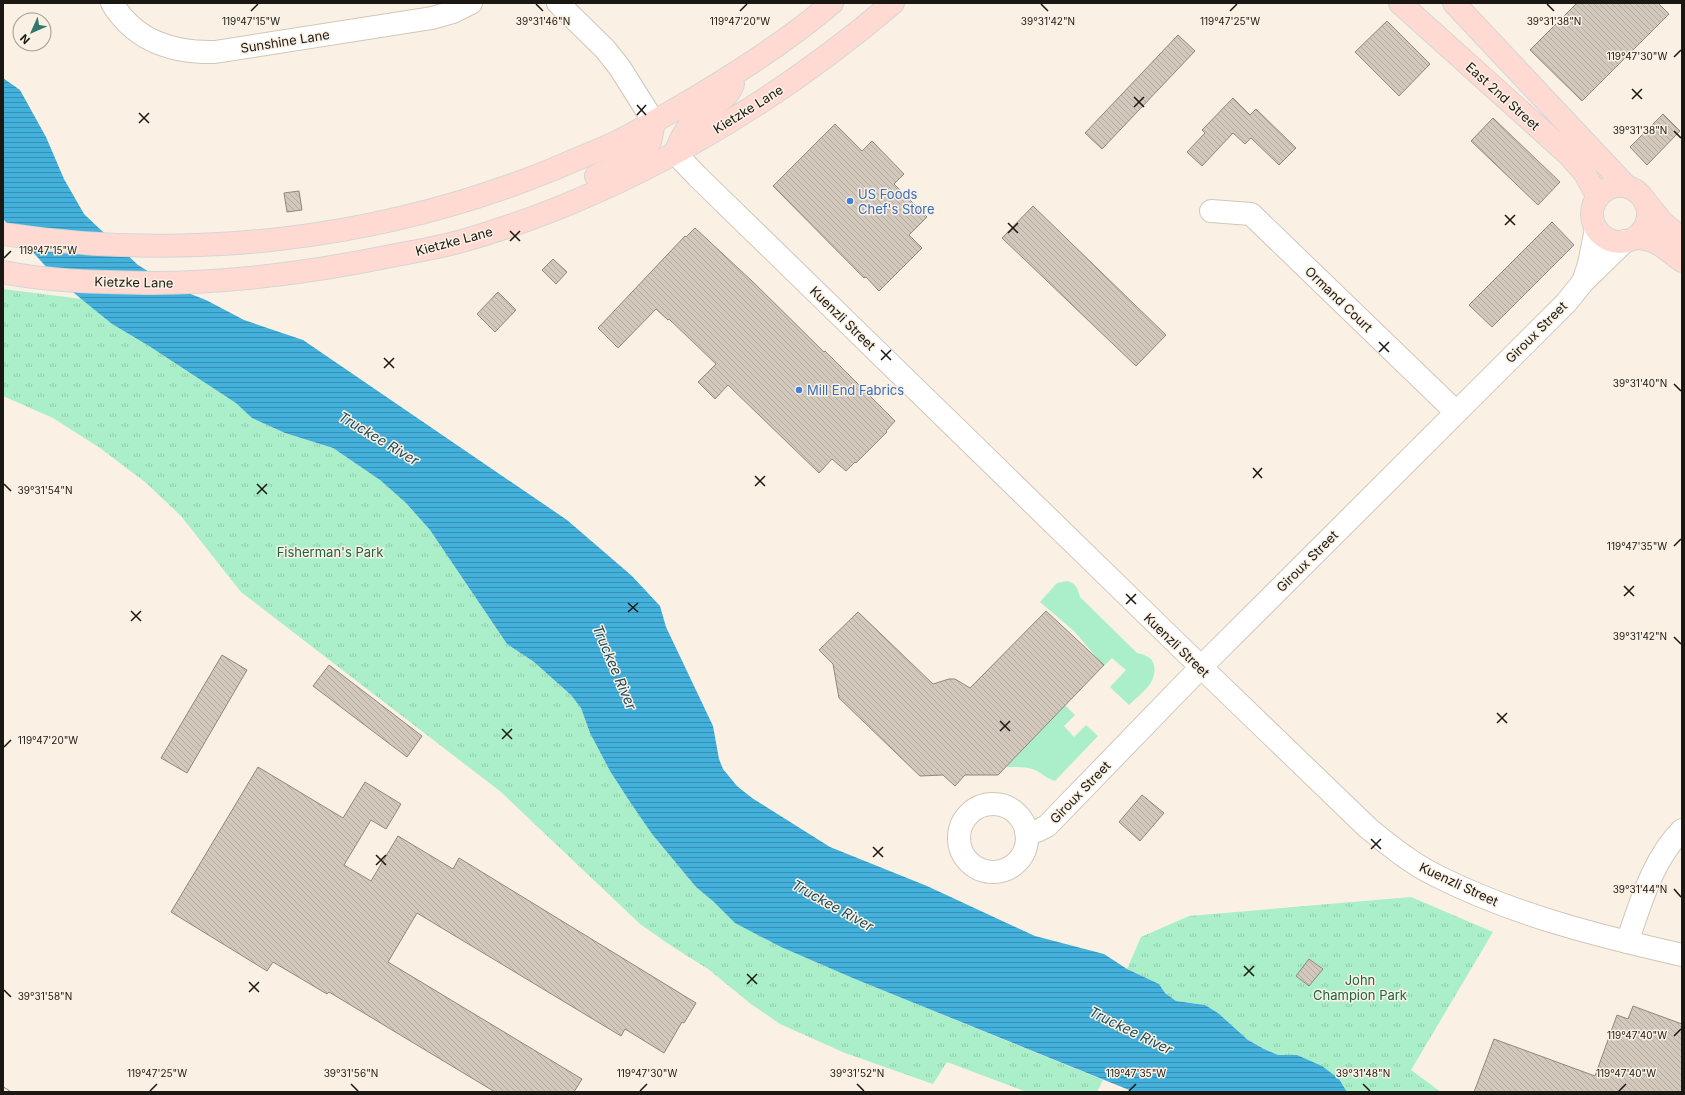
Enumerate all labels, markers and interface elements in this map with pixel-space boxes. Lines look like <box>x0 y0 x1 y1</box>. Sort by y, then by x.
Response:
north arrow <box>12 12 52 52</box>
text: 119°47'15"W <box>222 15 280 27</box>
text: 39°31'46"N <box>516 15 570 27</box>
text: 119°47'20"W <box>710 15 770 27</box>
text: 39°31'42"N <box>1021 15 1075 27</box>
text: 119°47'25"W <box>1200 15 1260 27</box>
text: 39°31'38"N <box>1527 15 1581 27</box>
street label: Sunshine Lane <box>239 26 331 56</box>
text: N <box>17 31 33 47</box>
text: 119°47'30"W <box>1607 50 1667 62</box>
street label: East 2nd Street <box>1463 59 1543 133</box>
street label: Kietzke Lane <box>710 81 786 137</box>
text: 39°31'38"N <box>1613 124 1667 136</box>
place label: US Foods Chef's Store <box>858 186 935 217</box>
marker: US Foods Chef's Store <box>845 196 855 206</box>
street label: Kietzke Lane <box>414 223 494 259</box>
text: 119°47'15"W <box>19 244 77 256</box>
street label: Ormand Court <box>1302 263 1376 335</box>
street label: Kietzke Lane <box>94 273 174 291</box>
street label: Kuenzli Street <box>807 283 879 353</box>
street label: Giroux Street <box>1502 298 1570 366</box>
text: 39°31'40"N <box>1613 377 1667 389</box>
place label: Mill End Fabrics <box>807 382 904 398</box>
marker: Mill End Fabrics <box>794 385 804 395</box>
water label: Truckee River <box>336 407 423 469</box>
text: 39°31'54"N <box>18 484 72 496</box>
street label: Giroux Street <box>1273 527 1341 595</box>
text: 119°47'35"W <box>1607 540 1667 552</box>
park label: Fisherman's Park <box>277 544 383 560</box>
street label: Kuenzli Street <box>1141 610 1213 680</box>
water label: Truckee River <box>589 622 641 713</box>
text: 39°31'42"N <box>1613 630 1667 642</box>
text: 119°47'20"W <box>18 734 78 746</box>
street label: Giroux Street <box>1046 758 1114 826</box>
street label: Kuenzli Street <box>1417 859 1501 909</box>
water label: Truckee River <box>789 876 877 935</box>
text: 39°31'44"N <box>1613 883 1667 895</box>
park label: John Champion Park <box>1313 972 1407 1003</box>
text: 39°31'58"N <box>18 990 72 1002</box>
water label: Truckee River <box>1087 1002 1176 1058</box>
text: 119°47'40"W <box>1607 1029 1667 1041</box>
text: 119°47'25"W <box>127 1067 187 1079</box>
text: 39°31'56"N <box>324 1067 378 1079</box>
text: 119°47'30"W <box>617 1067 677 1079</box>
text: 39°31'52"N <box>830 1067 884 1079</box>
text: 119°47'35"W <box>1106 1067 1166 1079</box>
text: 39°31'48"N <box>1336 1067 1390 1079</box>
text: 119°47'40"W <box>1596 1067 1656 1079</box>

